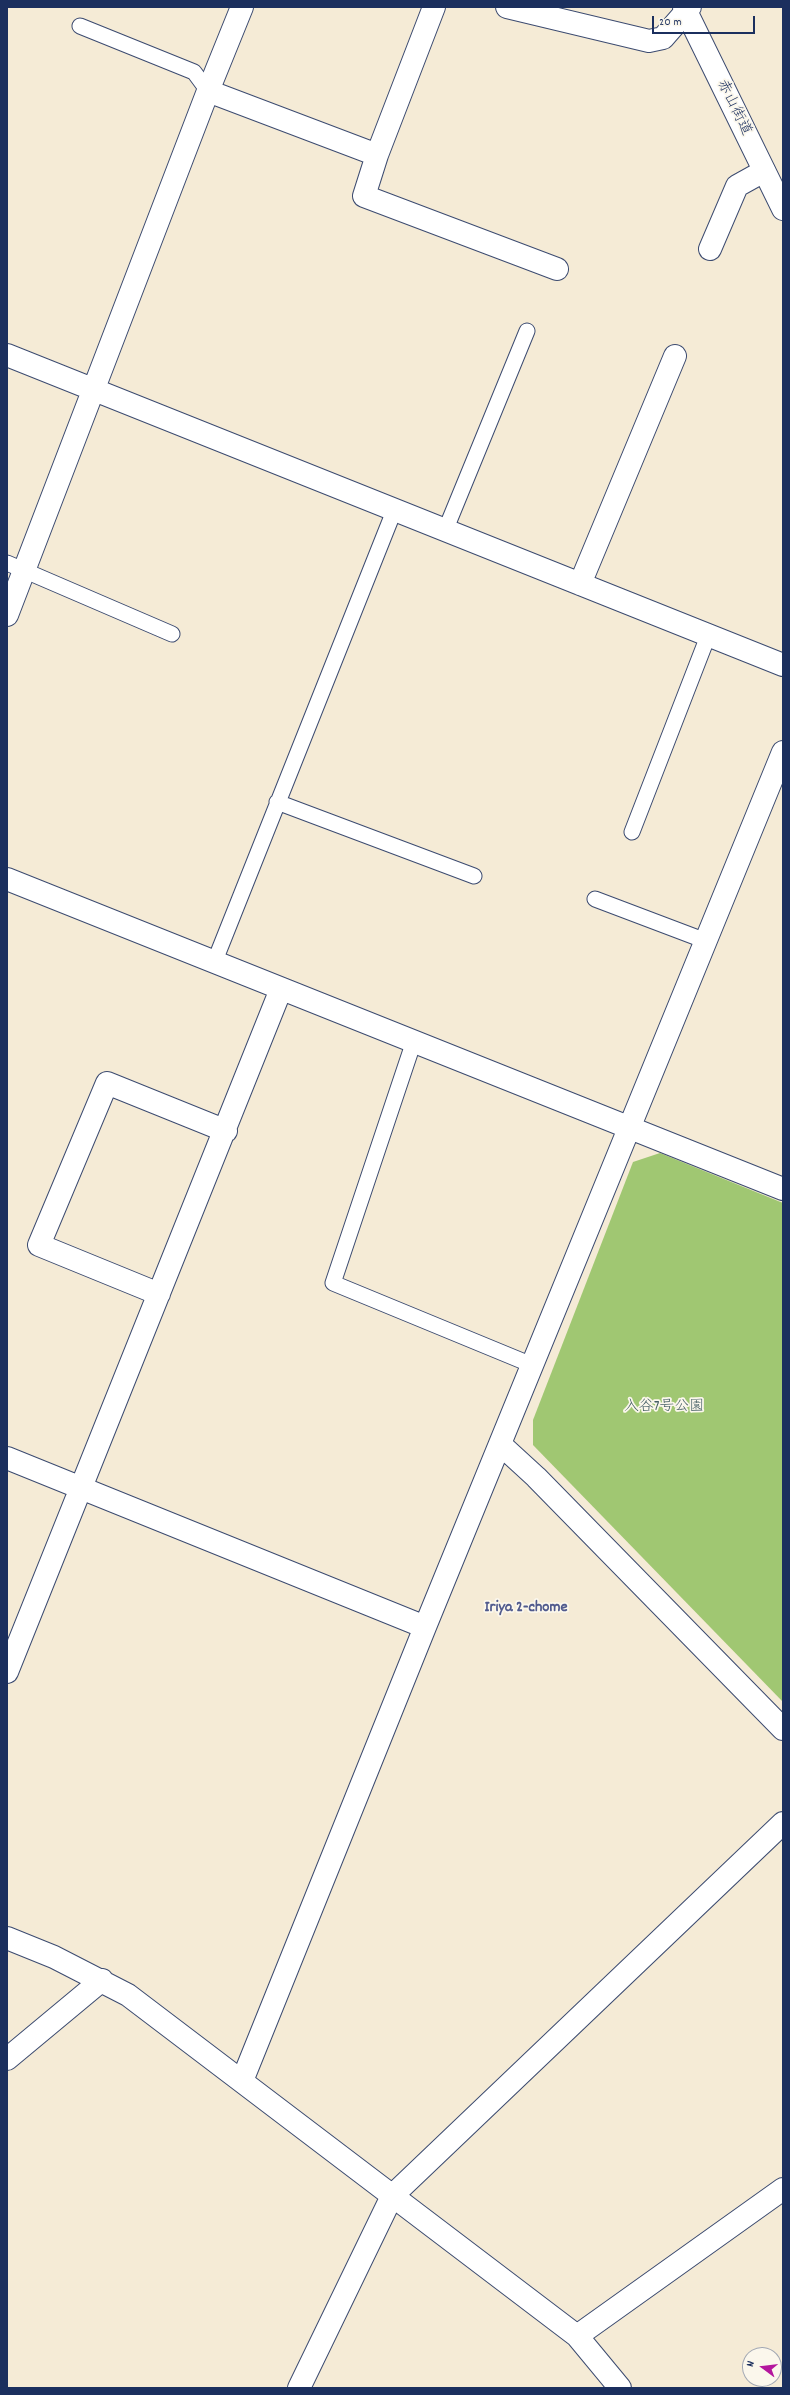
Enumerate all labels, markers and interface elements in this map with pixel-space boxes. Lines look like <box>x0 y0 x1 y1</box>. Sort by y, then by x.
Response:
scale bar <box>654 8 757 34</box>
text: 20 m <box>659 14 682 31</box>
street label: 赤山街道 <box>712 77 754 139</box>
park label: 入谷7号公園 <box>624 1399 704 1417</box>
district label: Iriya 2-chome <box>485 1599 567 1619</box>
north arrow <box>742 2347 782 2387</box>
text: N <box>743 2359 760 2369</box>

